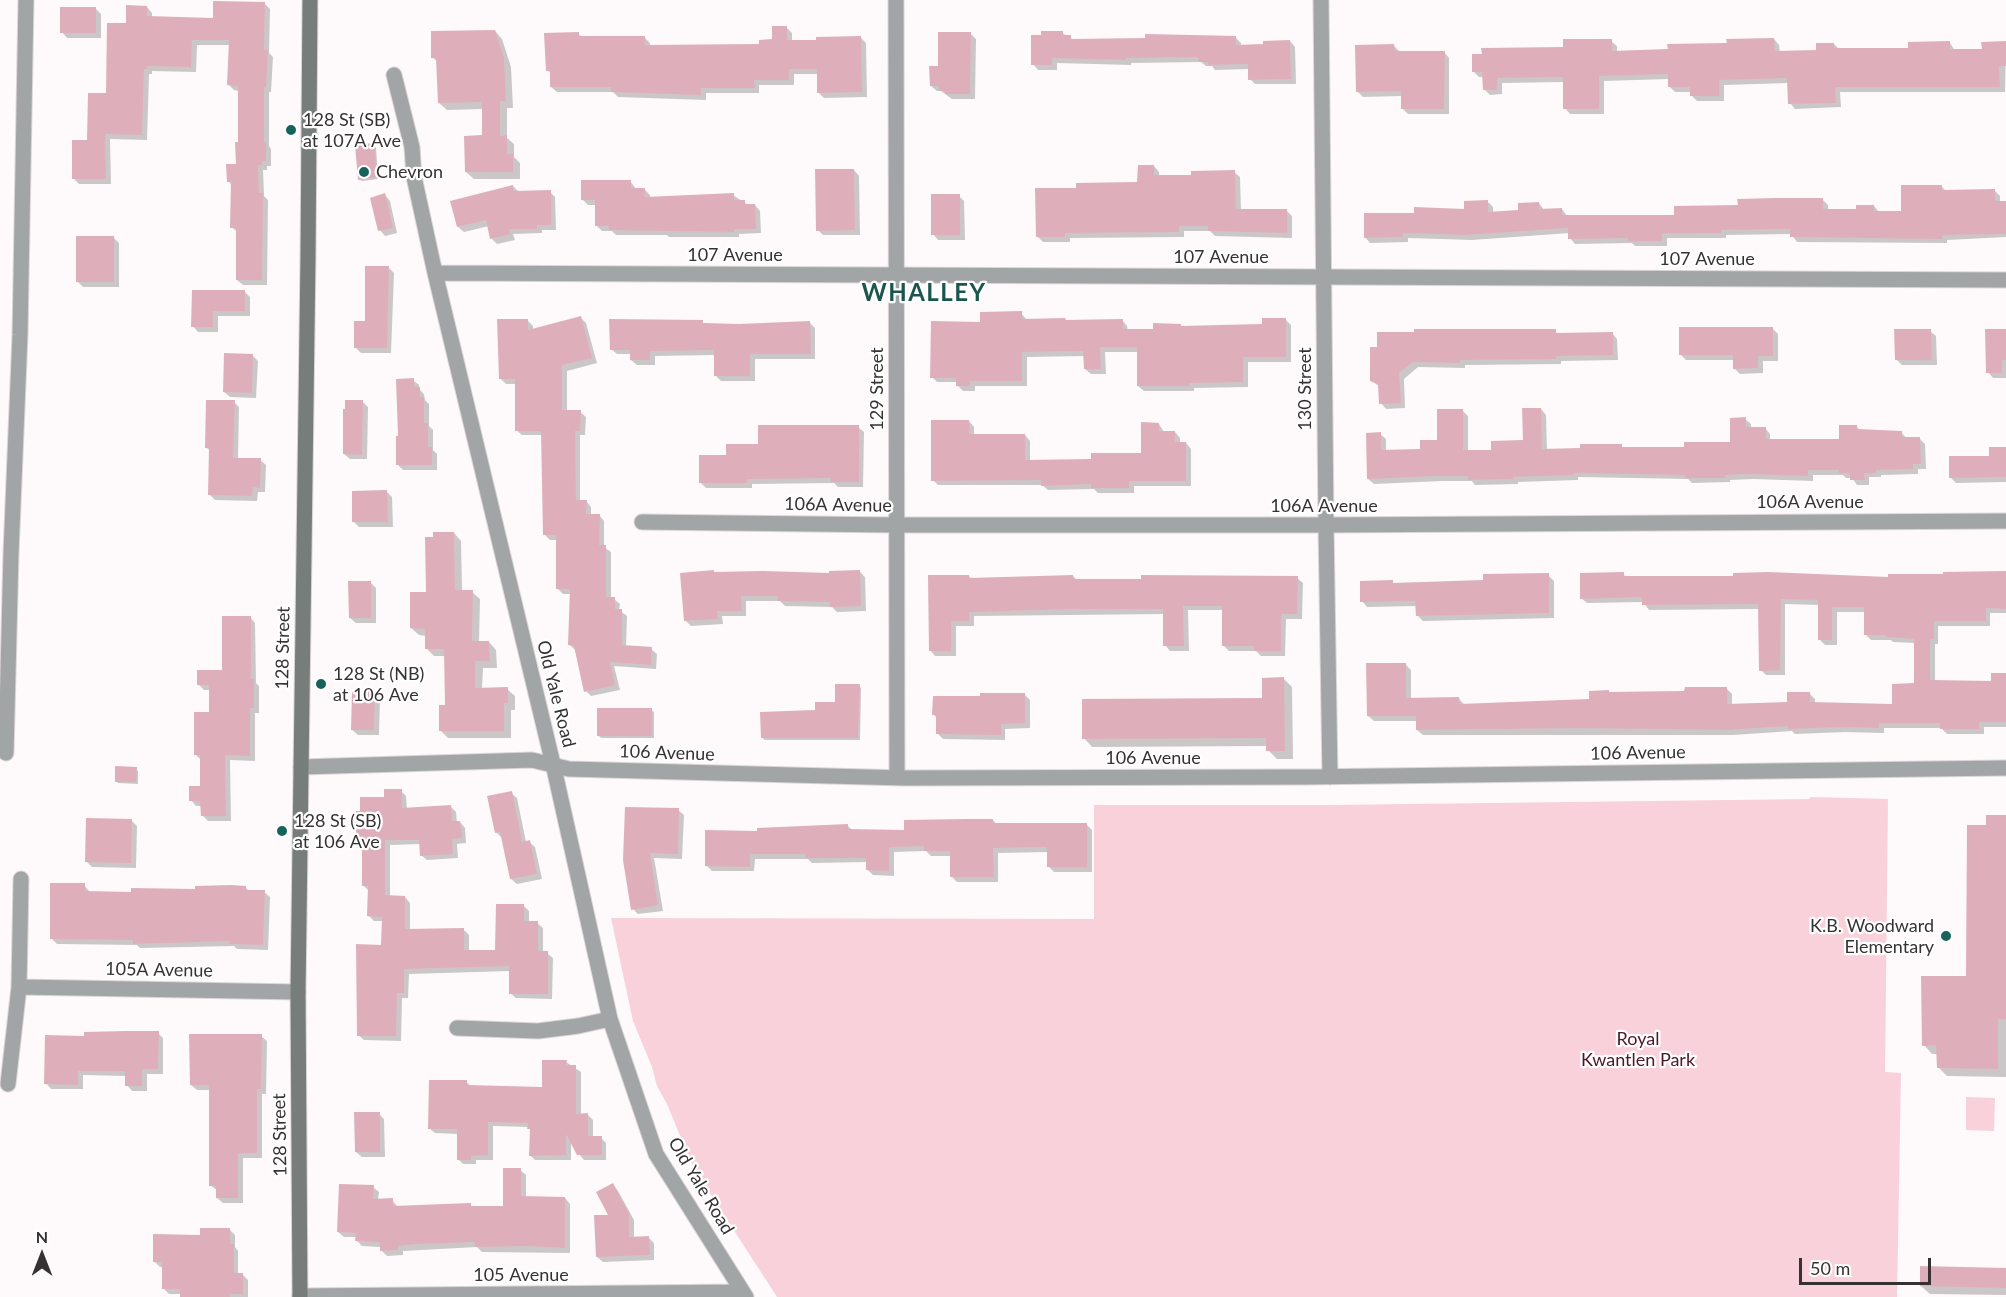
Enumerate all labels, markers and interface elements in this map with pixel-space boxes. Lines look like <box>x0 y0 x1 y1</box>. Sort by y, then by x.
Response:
place label: 128 St (SB) at 107A Ave <box>303 109 401 152</box>
marker: 128 St (SB) at 107A Ave <box>284 123 298 137</box>
place label: Chevron <box>376 161 443 183</box>
marker: Chevron <box>357 165 371 179</box>
street label: 107 Avenue <box>687 244 783 266</box>
street label: 107 Avenue <box>1173 246 1269 268</box>
street label: 107 Avenue <box>1659 248 1755 270</box>
district label: WHALLEY <box>861 279 987 307</box>
street label: 129 Street <box>866 347 888 431</box>
street label: 130 Street <box>1294 347 1316 431</box>
street label: 106A Avenue <box>1756 491 1864 513</box>
street label: 106A Avenue <box>784 493 892 517</box>
street label: 106A Avenue <box>1270 495 1378 517</box>
street label: 128 Street <box>271 606 295 690</box>
street label: Old Yale Road <box>532 638 580 750</box>
place label: 128 St (NB) at 106 Ave <box>333 663 424 706</box>
marker: 128 St (NB) at 106 Ave <box>314 677 328 691</box>
street label: 106 Avenue <box>619 741 715 765</box>
street label: 106 Avenue <box>1590 741 1686 765</box>
street label: 106 Avenue <box>1105 747 1201 769</box>
place label: 128 St (SB) at 106 Ave <box>294 810 381 852</box>
marker: 128 St (SB) at 106 Ave <box>275 824 289 838</box>
place label: K.B. Woodward Elementary <box>1810 915 1934 958</box>
marker: K.B. Woodward Elementary <box>1939 929 1953 943</box>
street label: 105A Avenue <box>105 958 213 982</box>
park label: Royal Kwantlen Park <box>1581 1028 1695 1070</box>
street label: 128 Street <box>268 1093 292 1177</box>
street label: Old Yale Road <box>664 1133 738 1239</box>
north arrow <box>12 1225 72 1285</box>
text: N <box>36 1227 48 1246</box>
scale bar <box>1802 1246 1934 1284</box>
text: 50 m <box>1810 1257 1850 1279</box>
street label: 105 Avenue <box>473 1264 569 1286</box>

